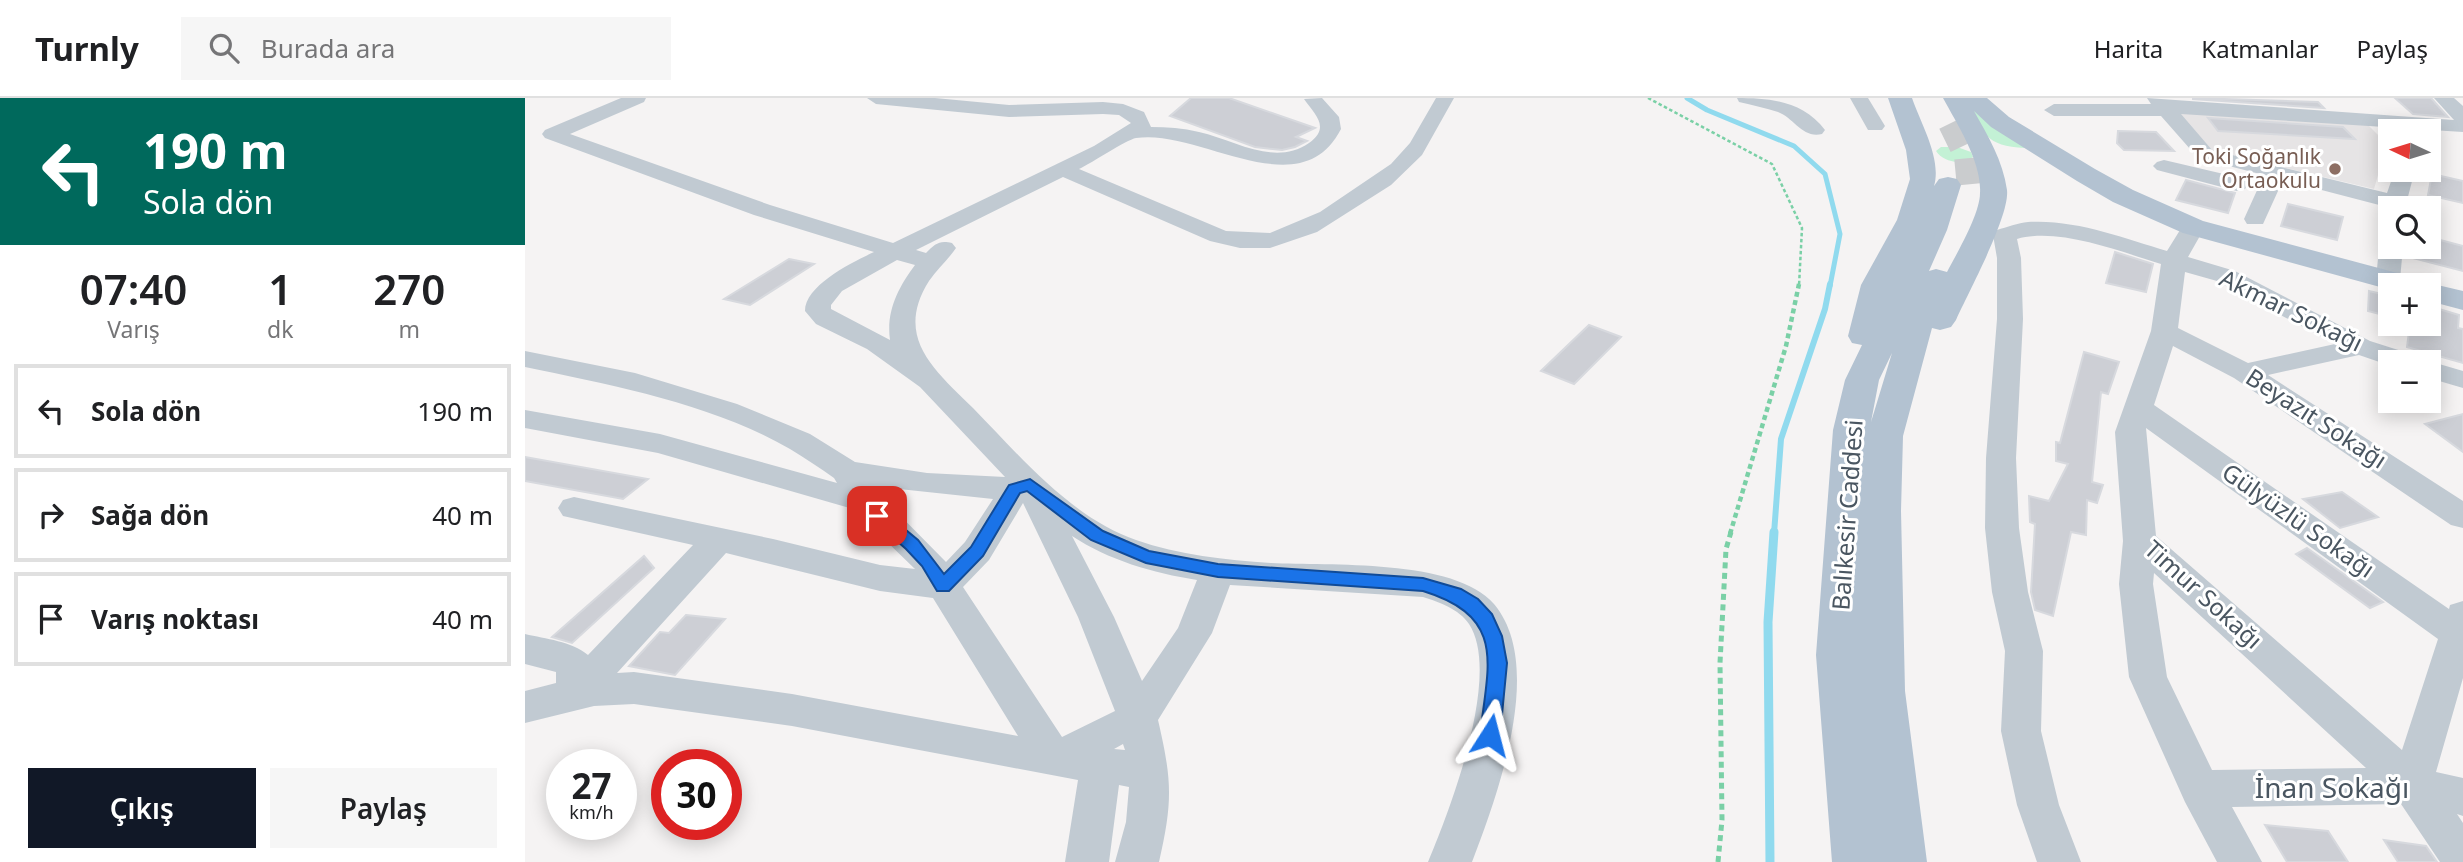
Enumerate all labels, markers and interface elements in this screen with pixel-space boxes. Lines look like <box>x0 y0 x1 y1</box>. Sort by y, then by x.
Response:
search box <box>181 17 671 80</box>
text: Turnly <box>35 26 139 71</box>
icon: search <box>205 29 243 67</box>
text: Burada ara <box>261 30 395 66</box>
text: Harita <box>2094 32 2163 65</box>
text: Katmanlar <box>2201 32 2319 65</box>
text: Paylaş <box>2357 32 2428 65</box>
text: 190 m <box>143 117 288 183</box>
north arrow <box>2378 119 2441 182</box>
map controls <box>2378 119 2441 413</box>
icon: left <box>28 126 119 217</box>
place label: Toki Soğanlık Ortaokulu <box>2192 142 2322 194</box>
marker: Toki Soğanlık Ortaokulu <box>2327 161 2343 177</box>
text: Sola dön <box>143 180 273 223</box>
button: search <box>2378 196 2441 259</box>
text: 07:40 <box>80 260 187 317</box>
text: 1 <box>268 260 292 317</box>
text: 270 <box>373 260 445 317</box>
street label: Akmar Sokağı <box>2215 261 2369 358</box>
button: + <box>2378 273 2441 336</box>
text: Varış <box>107 313 160 345</box>
text: dk <box>267 313 294 345</box>
text: m <box>398 313 420 345</box>
button: − <box>2378 350 2441 413</box>
street label: Beyazıt Sokağı <box>2240 360 2394 476</box>
icon: left <box>32 392 70 430</box>
text: Sola dön <box>91 393 201 429</box>
text: 190 m <box>417 393 493 429</box>
street label: Balıkesir Caddesi <box>1823 418 1870 611</box>
street label: Gülyüzlü Sokağı <box>2216 455 2382 585</box>
pin <box>847 486 907 546</box>
icon: right <box>32 496 70 534</box>
text: Sağa dön <box>91 497 209 533</box>
text: 40 m <box>432 497 493 533</box>
icon: arrive <box>858 497 896 535</box>
street label: Timur Sokağı <box>2138 532 2270 656</box>
icon: arrive <box>32 600 70 638</box>
text: Varış noktası <box>91 601 259 637</box>
text: 40 m <box>432 601 493 637</box>
position arrow <box>1453 698 1527 772</box>
speed limit sign: 30 <box>651 749 742 840</box>
text: 27 <box>571 762 612 809</box>
button: Çıkış <box>28 768 256 848</box>
button: Paylaş <box>270 768 497 848</box>
street label: İnan Sokağı <box>2255 768 2409 806</box>
text: km/h <box>569 800 614 824</box>

